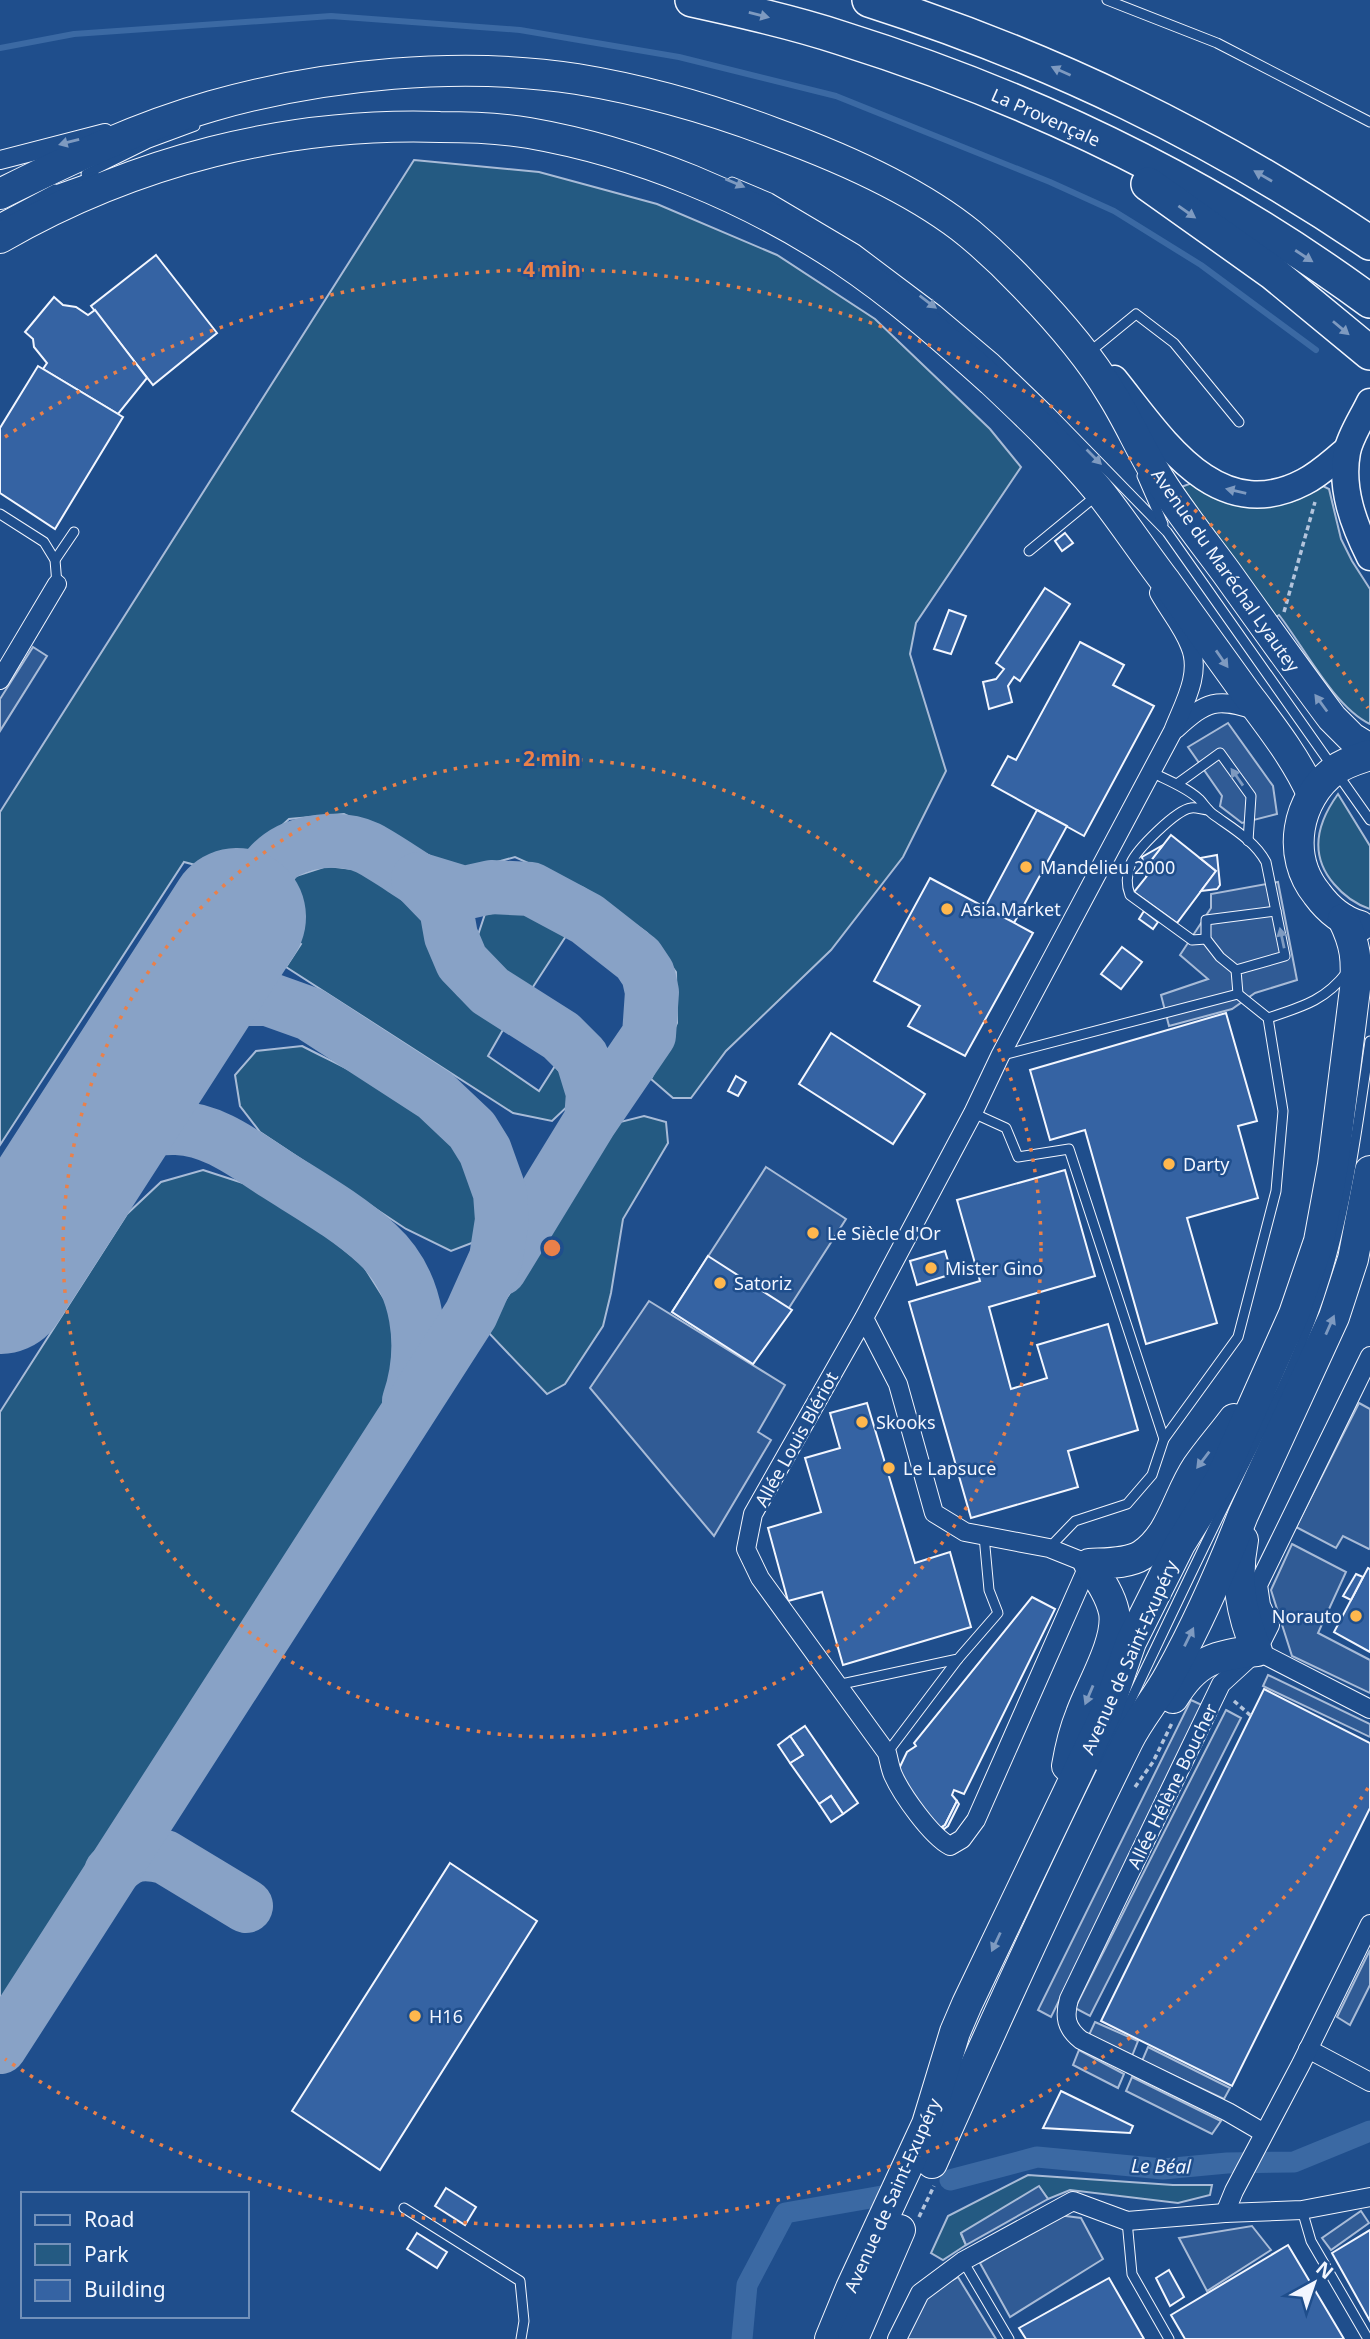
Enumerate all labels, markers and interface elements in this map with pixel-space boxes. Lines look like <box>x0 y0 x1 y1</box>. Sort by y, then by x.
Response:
one-way arrow <box>748 10 770 21</box>
one-way arrow <box>1051 65 1072 76</box>
street label: La Provençale <box>988 82 1104 152</box>
one-way arrow <box>58 137 80 148</box>
one-way arrow <box>1254 170 1273 182</box>
one-way arrow <box>724 178 745 189</box>
one-way arrow <box>1178 205 1196 219</box>
one-way arrow <box>1294 249 1314 262</box>
text: 4 min <box>523 255 581 283</box>
one-way arrow <box>919 295 937 309</box>
one-way arrow <box>1332 320 1349 335</box>
one-way arrow <box>1086 448 1102 465</box>
street label: Avenue du Maréchal Lyautey <box>1147 464 1306 677</box>
one-way arrow <box>1225 486 1247 497</box>
one-way arrow <box>1215 650 1228 669</box>
one-way arrow <box>1314 694 1328 712</box>
text: 2 min <box>523 744 581 772</box>
one-way arrow <box>1230 768 1244 786</box>
place label: Mandelieu 2000 <box>1040 855 1175 879</box>
marker: Mandelieu 2000 <box>1018 859 1034 875</box>
place label: Asia Market <box>961 897 1061 921</box>
marker: Asia Market <box>939 901 955 917</box>
one-way arrow <box>1276 927 1287 949</box>
place label: Darty <box>1183 1152 1230 1176</box>
marker: Darty <box>1161 1156 1177 1172</box>
place label: Le Siècle d'Or <box>827 1221 941 1245</box>
marker: Le Siècle d'Or <box>805 1225 821 1241</box>
centre of rings <box>540 1236 564 1260</box>
place label: Mister Gino <box>945 1256 1043 1280</box>
marker: Mister Gino <box>923 1260 939 1276</box>
place label: Satoriz <box>734 1271 792 1295</box>
marker: Satoriz <box>712 1275 728 1291</box>
one-way arrow <box>1325 1314 1336 1335</box>
street label: Allée Louis Blériot <box>749 1367 843 1511</box>
place label: Skooks <box>876 1410 936 1434</box>
marker: Skooks <box>854 1414 870 1430</box>
one-way arrow <box>1195 1451 1210 1469</box>
place label: Le Lapsuce <box>903 1456 996 1480</box>
marker: Le Lapsuce <box>881 1460 897 1476</box>
street label: Avenue de Saint-Exupéry <box>1075 1555 1183 1758</box>
place label: Norauto <box>1272 1604 1342 1628</box>
marker: Norauto <box>1348 1608 1364 1624</box>
one-way arrow <box>1183 1627 1194 1647</box>
one-way arrow <box>1083 1684 1094 1705</box>
street label: Allée Hélène Boucher <box>1122 1699 1223 1873</box>
one-way arrow <box>990 1932 1002 1952</box>
place label: H16 <box>429 2004 463 2028</box>
marker: H16 <box>407 2008 423 2024</box>
street label: Avenue de Saint-Exupéry <box>838 2093 946 2296</box>
water label: Le Béal <box>1131 2152 1192 2180</box>
legend <box>21 2192 248 2318</box>
text: Road <box>84 2205 134 2233</box>
text: Park <box>84 2240 129 2268</box>
north arrow <box>1279 2248 1349 2318</box>
text: N <box>1311 2255 1339 2285</box>
text: Building <box>84 2275 166 2303</box>

